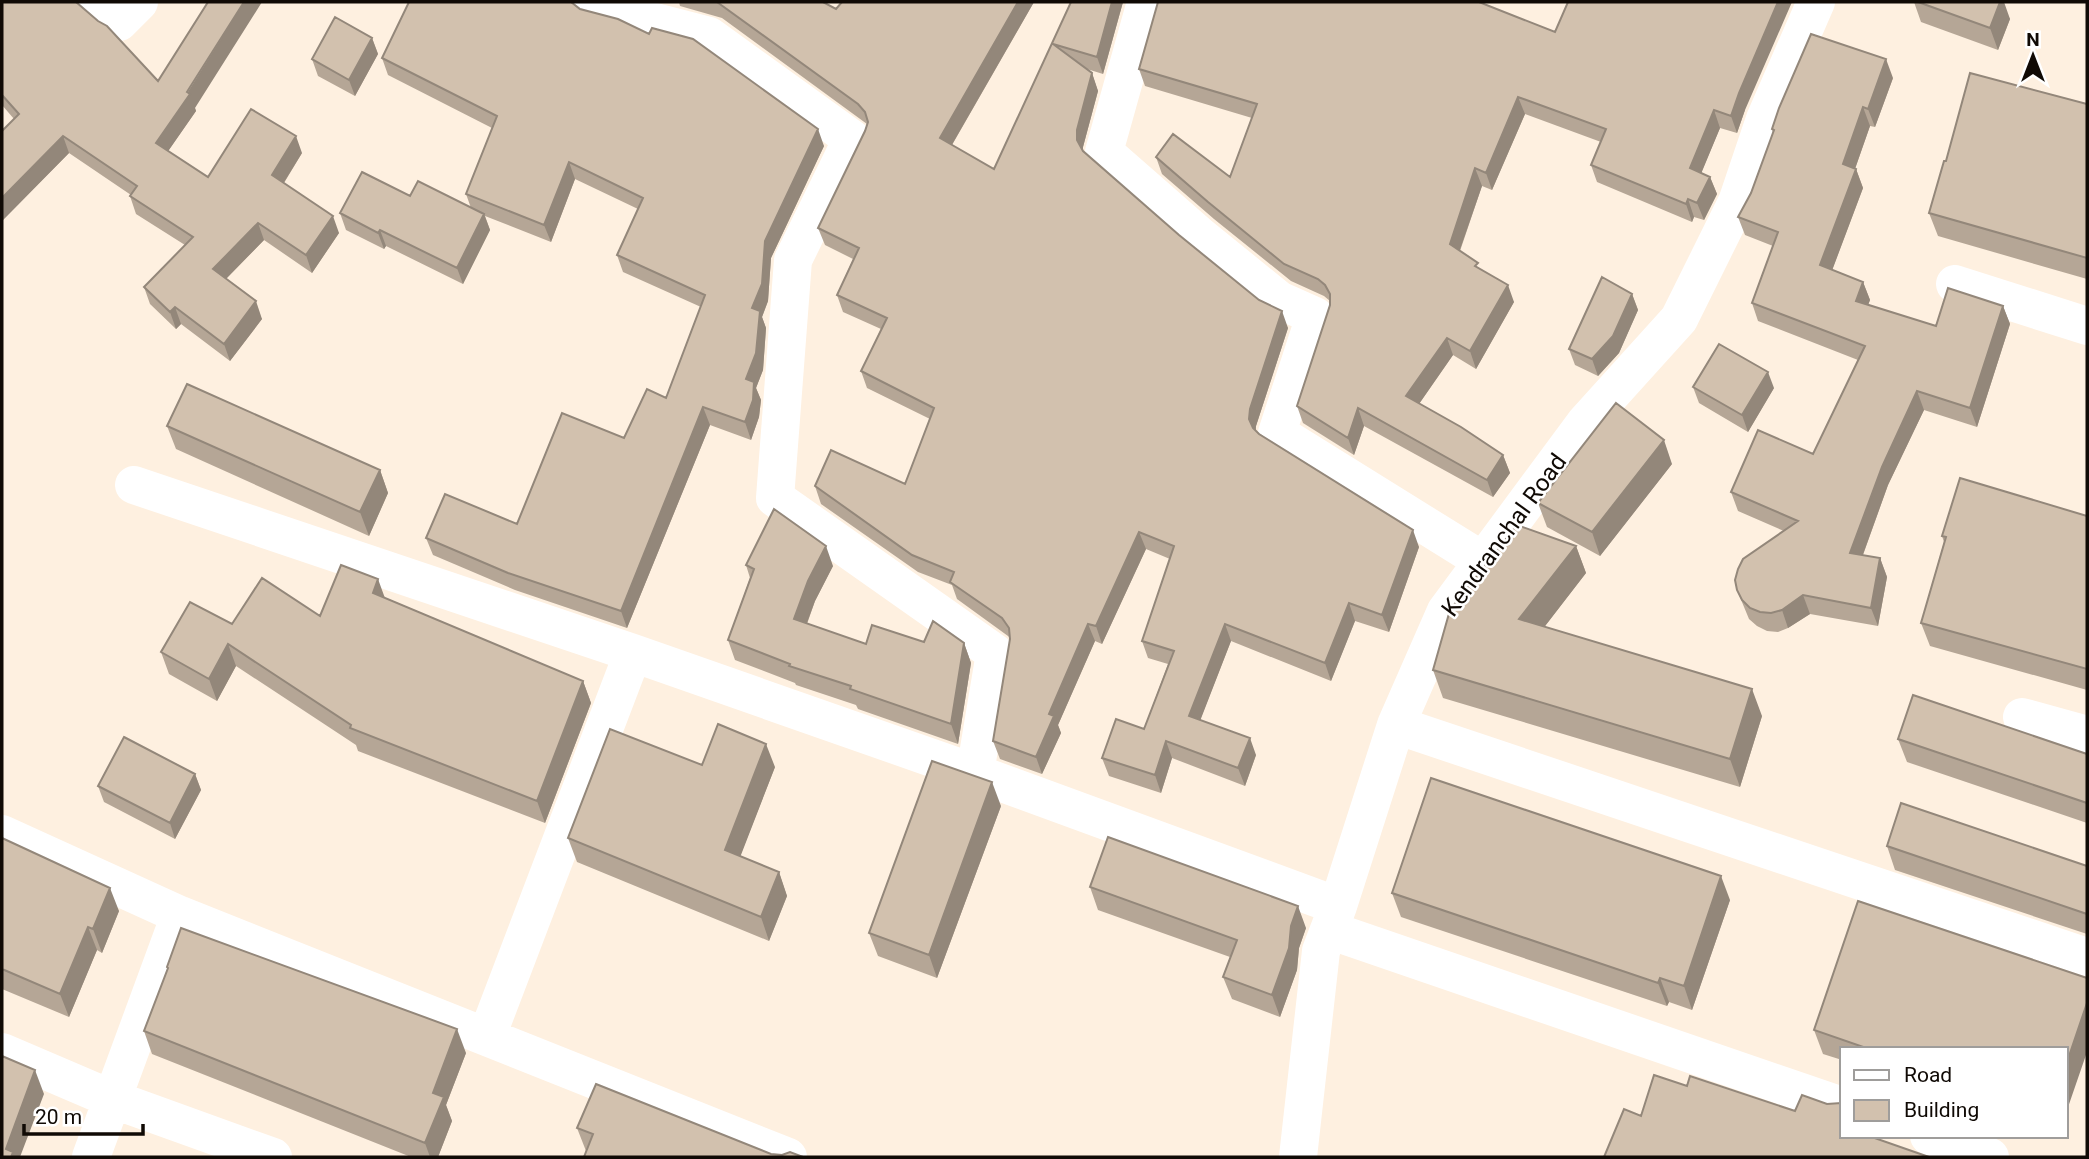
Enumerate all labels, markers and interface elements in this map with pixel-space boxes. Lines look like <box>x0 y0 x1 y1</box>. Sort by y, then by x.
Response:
north arrow <box>1998 21 2068 91</box>
text: N <box>2026 28 2040 51</box>
street label: Kendranchal Road <box>1436 448 1572 622</box>
legend <box>1840 1047 2068 1138</box>
text: Road <box>1904 1063 1952 1087</box>
scale bar <box>24 1092 144 1136</box>
text: Building <box>1904 1098 1979 1122</box>
text: 20 m <box>35 1105 82 1129</box>

